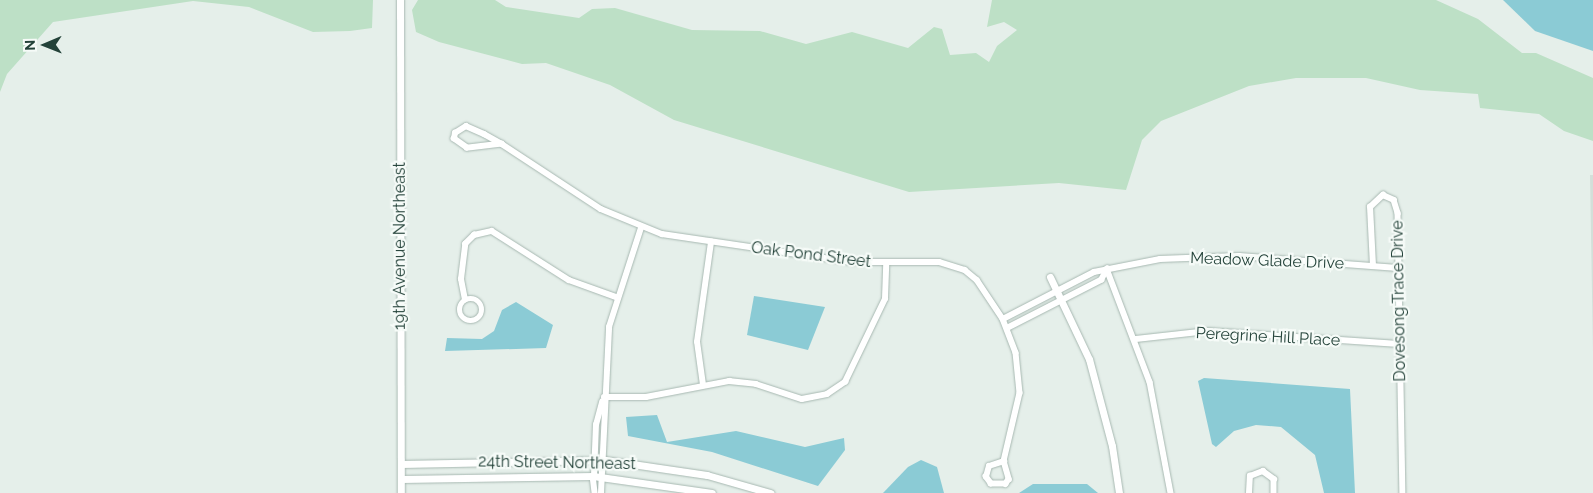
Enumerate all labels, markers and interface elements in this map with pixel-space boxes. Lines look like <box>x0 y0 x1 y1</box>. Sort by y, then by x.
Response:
north arrow <box>20 20 70 70</box>
text: N <box>22 40 38 51</box>
street label: 19th Avenue Northeast <box>390 162 410 330</box>
street label: Dovesong Trace Drive <box>1388 220 1410 382</box>
street label: Oak Pond Street <box>750 238 872 272</box>
street label: Meadow Glade Drive <box>1190 249 1344 273</box>
street label: Peregrine Hill Place <box>1195 324 1341 350</box>
street label: 24th Street Northeast <box>478 452 636 474</box>

